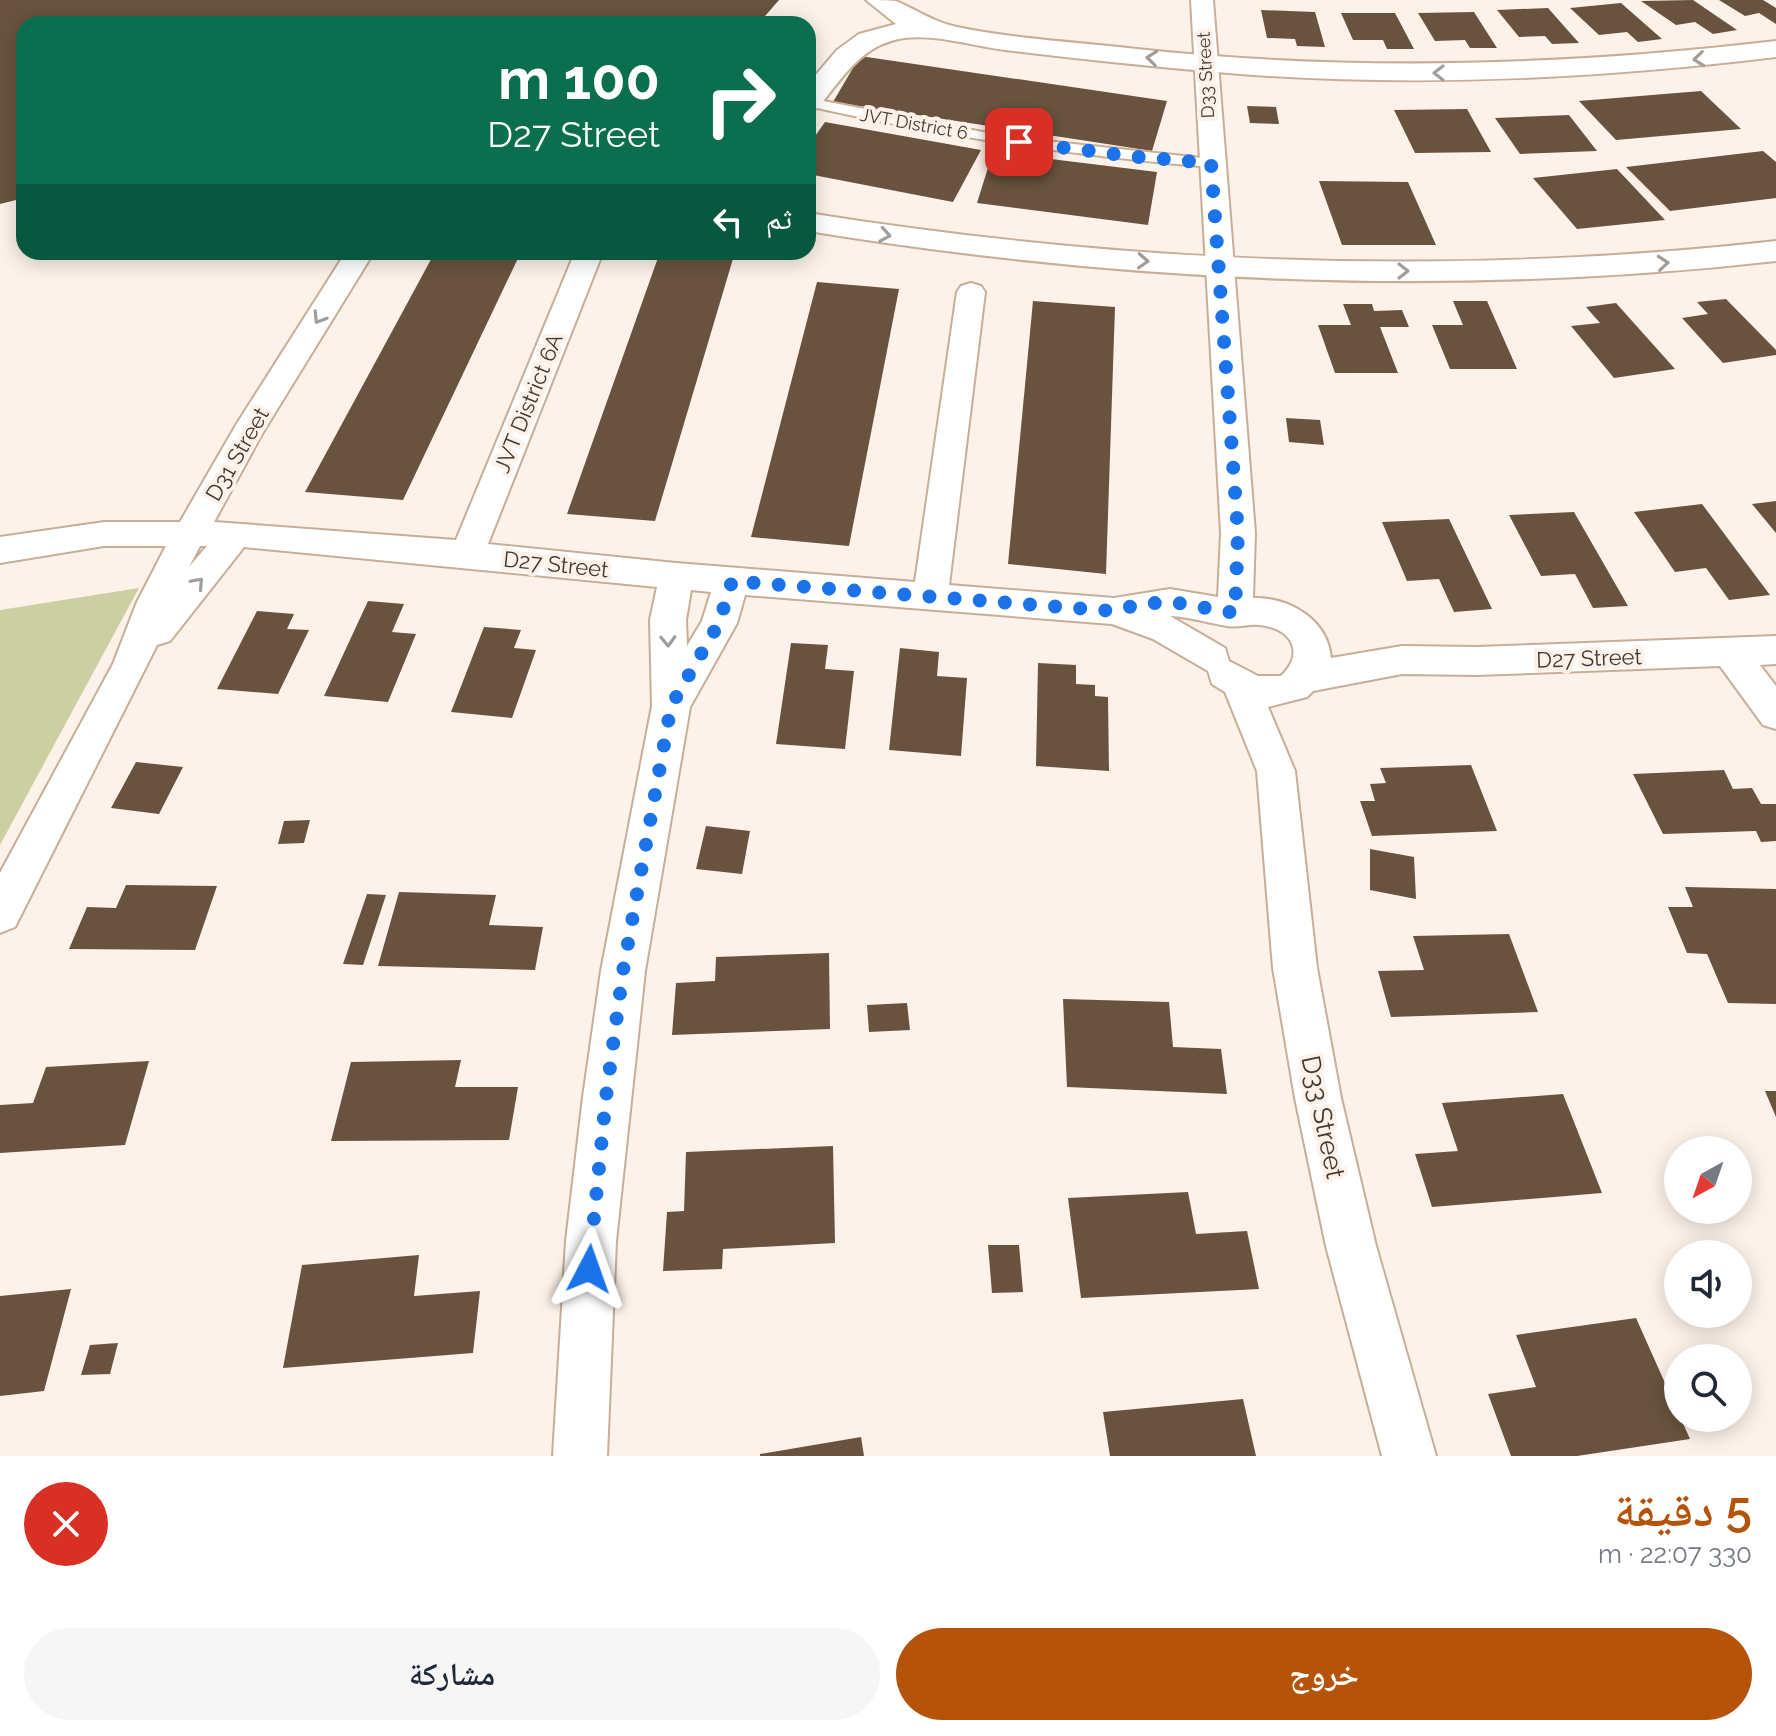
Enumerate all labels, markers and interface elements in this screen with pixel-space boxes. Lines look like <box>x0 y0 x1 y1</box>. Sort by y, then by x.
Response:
street label: D33 Street <box>1193 31 1218 119</box>
text: 100 m <box>498 46 660 112</box>
icon: right <box>688 48 792 152</box>
one-way arrow <box>1145 50 1158 67</box>
one-way arrow <box>1692 51 1705 68</box>
one-way arrow <box>1432 65 1445 82</box>
street label: JVT District 6 <box>859 104 970 143</box>
pin <box>985 108 1053 176</box>
text: D27 Street <box>487 113 660 155</box>
icon: arrive <box>997 120 1041 164</box>
icon: left <box>706 200 750 244</box>
text: ثم <box>766 201 792 236</box>
one-way arrow <box>878 226 892 243</box>
one-way arrow <box>1137 253 1150 270</box>
one-way arrow <box>1657 255 1670 272</box>
one-way arrow <box>1397 263 1410 280</box>
one-way arrow <box>313 309 328 324</box>
street label: JVT District 6A <box>488 329 568 476</box>
street label: D31 Street <box>200 402 274 505</box>
street label: D27 Street <box>502 546 610 583</box>
one-way arrow <box>188 577 202 592</box>
one-way arrow <box>660 635 677 648</box>
street label: D27 Street <box>1536 643 1643 673</box>
street label: D33 Street <box>1295 1053 1351 1182</box>
north arrow <box>1664 1136 1752 1224</box>
map controls <box>1664 1136 1752 1432</box>
position arrow <box>547 1227 631 1311</box>
button: sound <box>1664 1240 1752 1328</box>
button: search <box>1664 1344 1752 1432</box>
text: 5 دقيقة <box>1614 1481 1752 1537</box>
button: close <box>24 1482 108 1566</box>
text: 330 m · 22:07 <box>1598 1539 1752 1569</box>
button: مشاركة <box>24 1628 880 1720</box>
button: خروج <box>896 1628 1752 1720</box>

